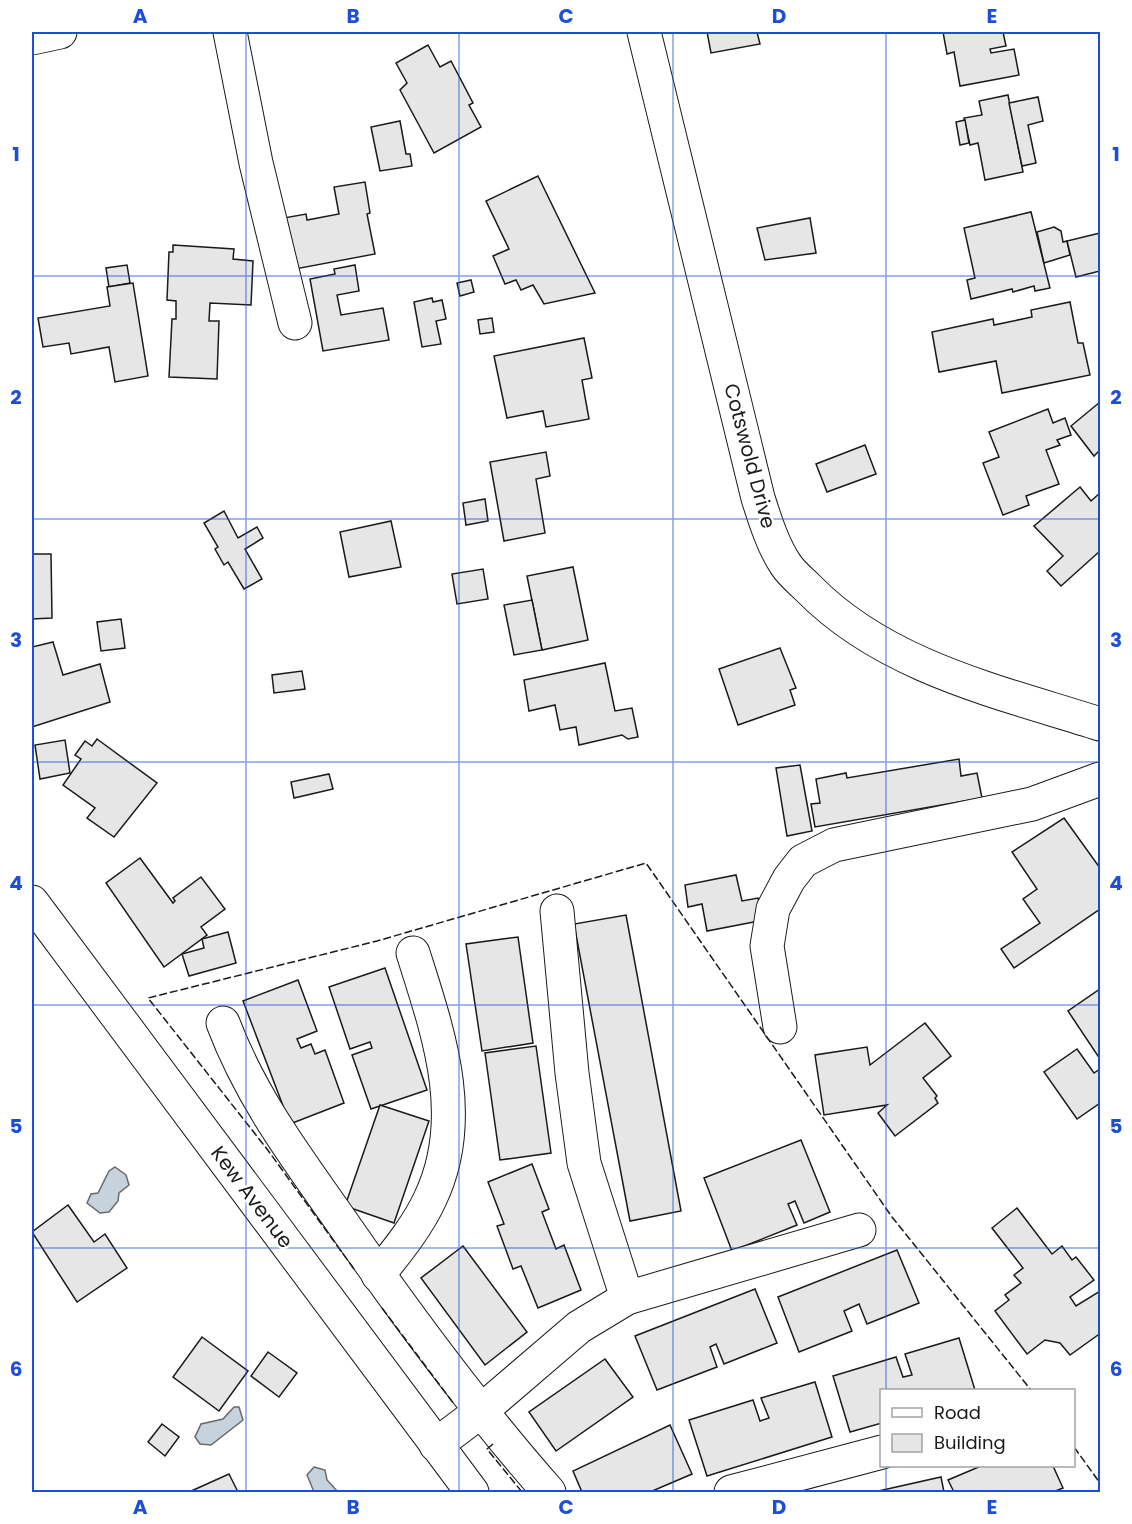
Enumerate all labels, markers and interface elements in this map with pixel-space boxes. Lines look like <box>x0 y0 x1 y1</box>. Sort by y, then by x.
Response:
text: A <box>133 2 148 30</box>
text: B <box>346 2 360 30</box>
text: C <box>558 2 574 30</box>
text: D <box>772 2 786 30</box>
text: E <box>987 2 997 30</box>
text: 1 <box>12 140 20 168</box>
text: 1 <box>1112 140 1120 168</box>
street label: Cotswold Drive <box>717 380 783 532</box>
text: 2 <box>10 383 22 411</box>
text: 2 <box>1110 383 1122 411</box>
text: 3 <box>10 626 22 654</box>
text: 3 <box>1110 626 1122 654</box>
text: 4 <box>9 869 23 897</box>
text: 4 <box>1109 869 1123 897</box>
text: 5 <box>10 1112 23 1140</box>
text: 5 <box>1110 1112 1123 1140</box>
street label: Kew Avenue <box>204 1140 300 1254</box>
text: 6 <box>10 1355 22 1383</box>
text: 6 <box>1110 1355 1122 1383</box>
legend <box>880 1389 1075 1467</box>
text: Road <box>934 1400 981 1425</box>
text: Building <box>934 1430 1006 1455</box>
text: A <box>133 1493 148 1521</box>
text: B <box>346 1493 360 1521</box>
text: C <box>558 1493 574 1521</box>
text: D <box>772 1493 786 1521</box>
text: E <box>987 1493 997 1521</box>

